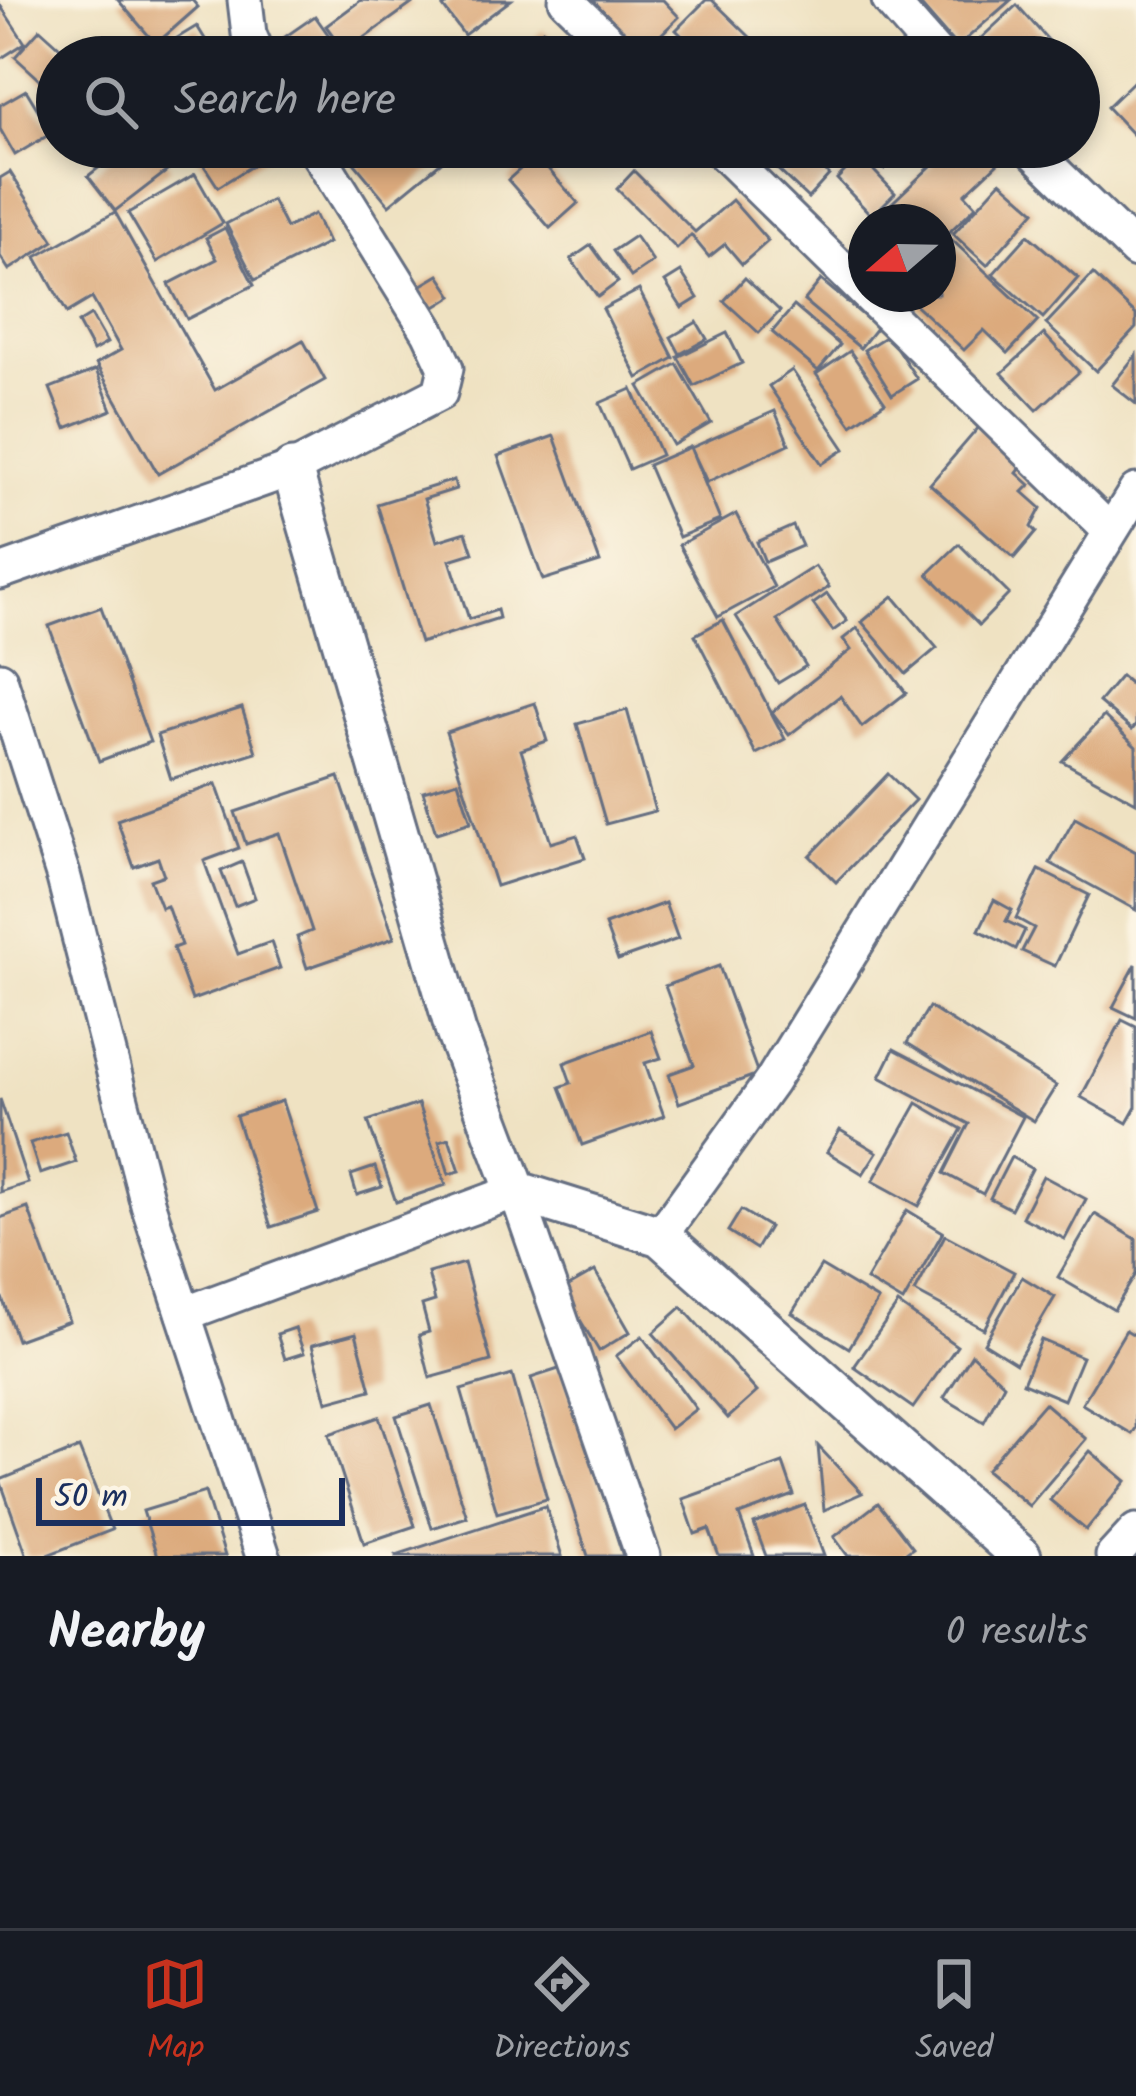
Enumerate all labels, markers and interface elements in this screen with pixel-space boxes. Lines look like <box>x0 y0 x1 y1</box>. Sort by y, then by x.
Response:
search box <box>36 36 1100 168</box>
text: Search here <box>174 66 396 138</box>
icon: search <box>78 69 144 135</box>
north arrow <box>848 204 956 312</box>
scale bar <box>36 1472 345 1525</box>
text: 50 m <box>54 1472 128 1525</box>
text: Nearby <box>48 1594 205 1675</box>
text: 0 results <box>946 1603 1088 1665</box>
tab: Map <box>142 1951 208 2076</box>
tab: Directions <box>493 1951 630 2076</box>
tab: Saved <box>915 1951 994 2076</box>

